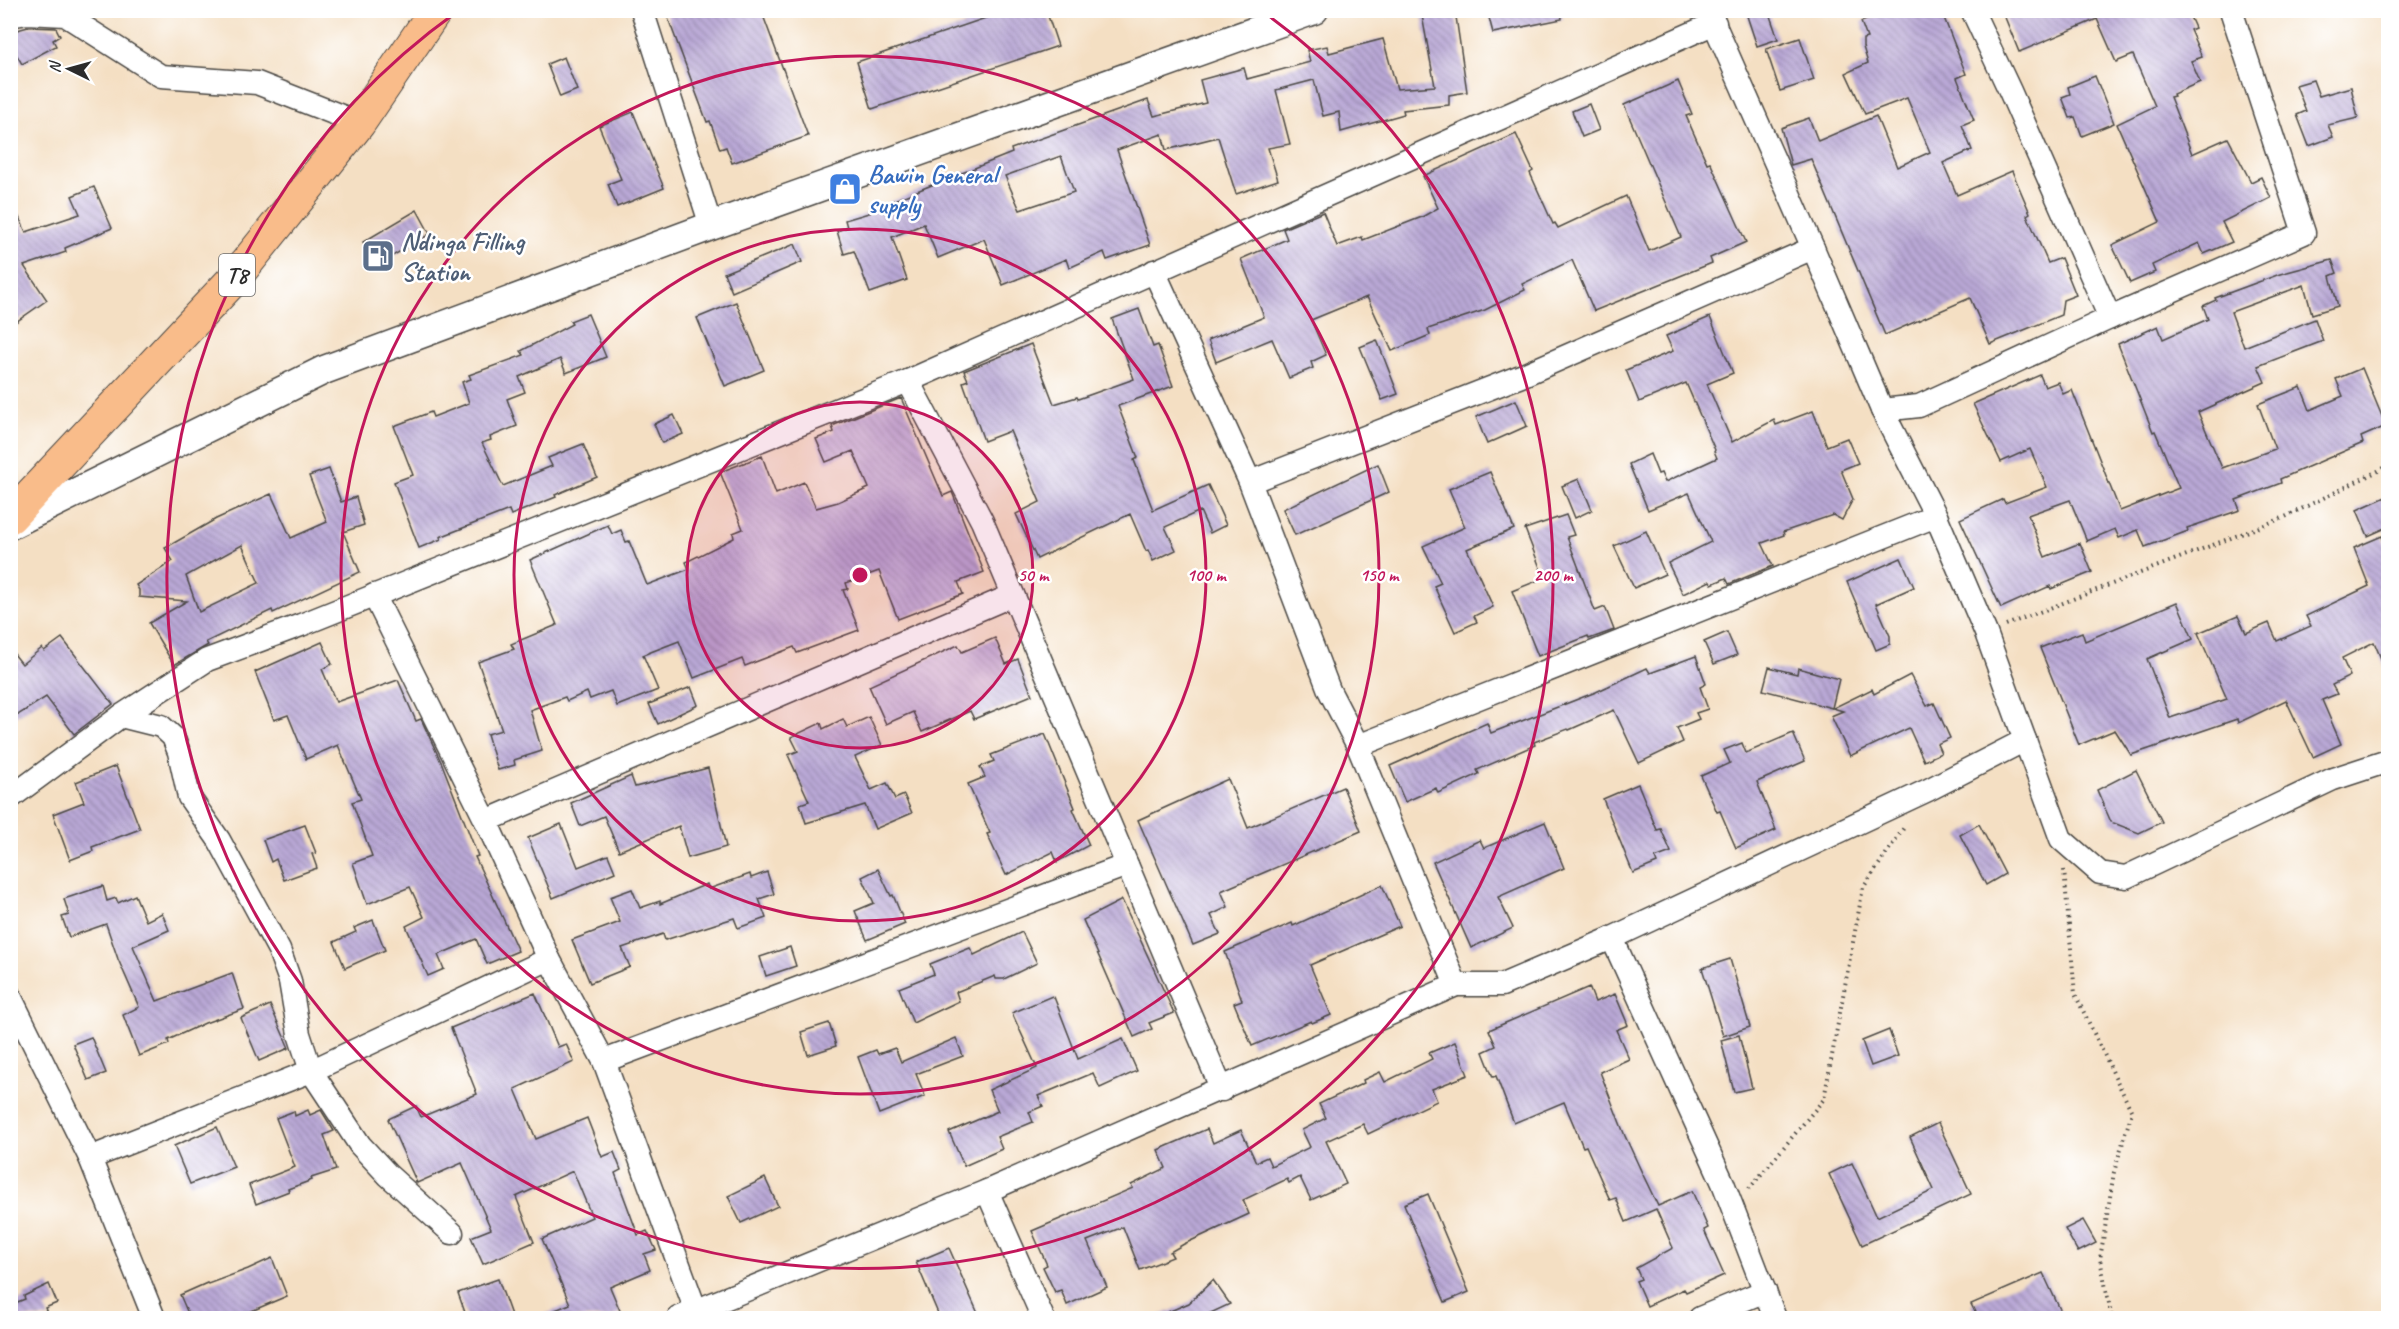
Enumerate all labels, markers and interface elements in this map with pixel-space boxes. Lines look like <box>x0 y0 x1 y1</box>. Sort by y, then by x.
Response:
north arrow <box>39 39 99 99</box>
text: N <box>45 59 66 74</box>
place label: Bawin General supply <box>868 158 1001 221</box>
shop icon: Bawin General supply <box>827 171 863 207</box>
place label: Ndinga Filling Station <box>401 225 526 288</box>
fuel station icon: Ndinga Filling Station <box>360 238 396 274</box>
road number: T8 <box>219 254 255 296</box>
text: 50 m <box>1018 564 1050 586</box>
text: 100 m <box>1187 564 1227 586</box>
text: 150 m <box>1360 564 1400 586</box>
text: 200 m <box>1534 564 1574 586</box>
centre of rings <box>850 565 870 585</box>

